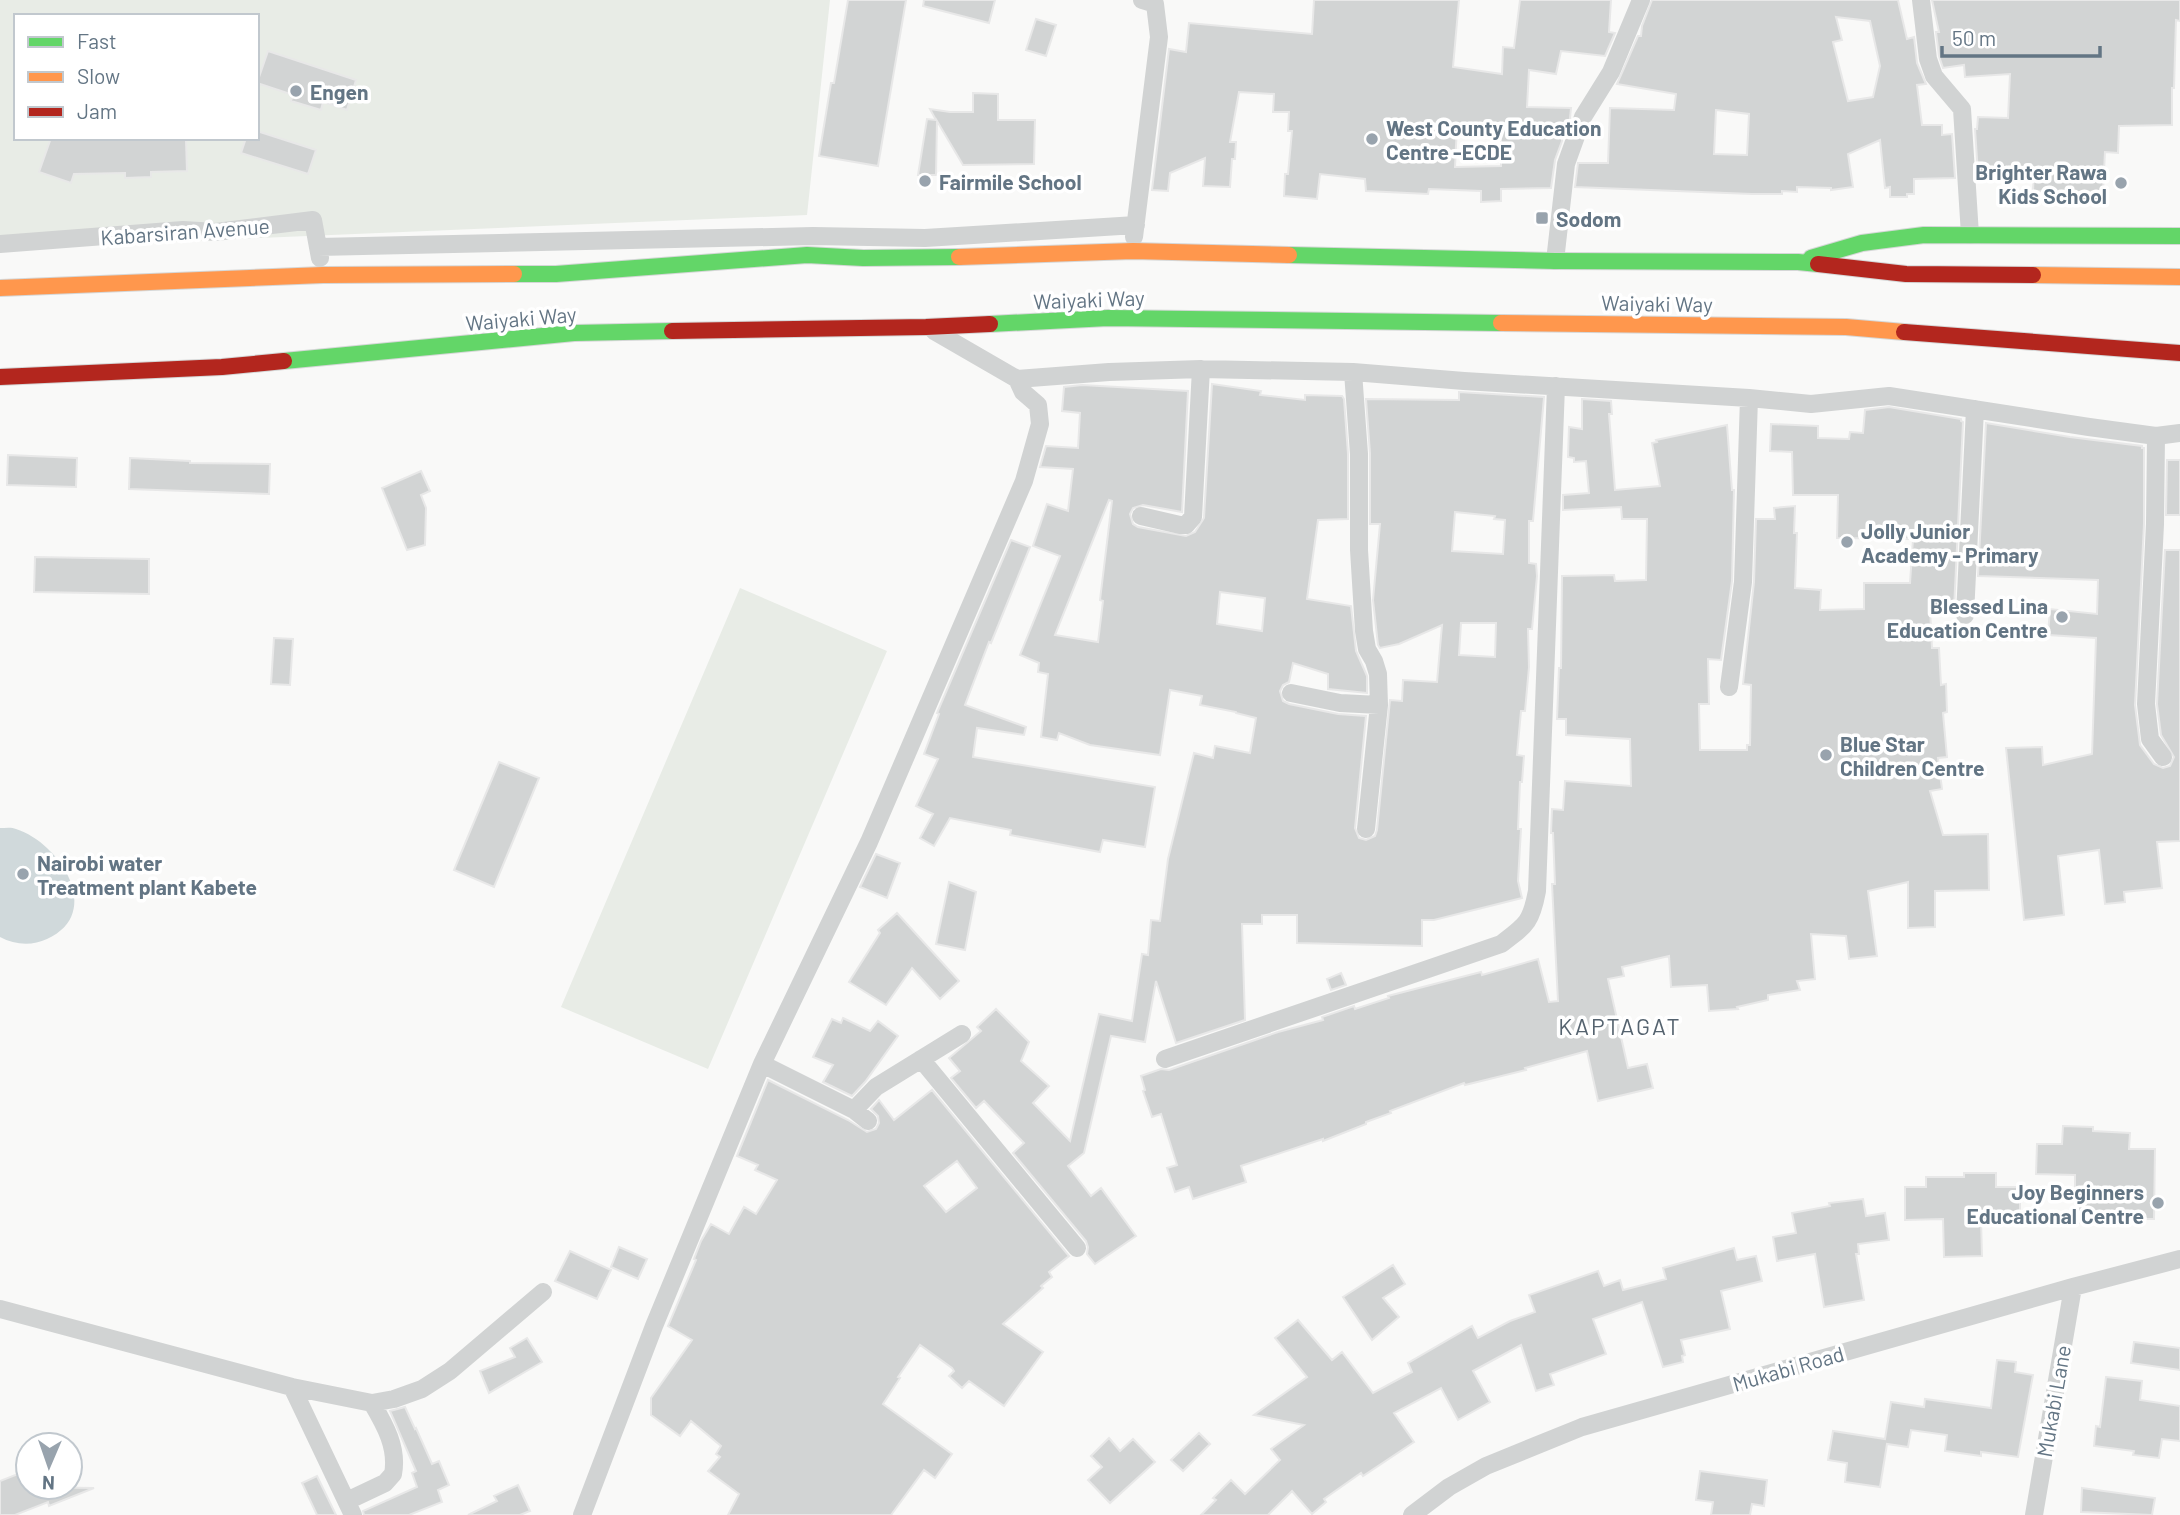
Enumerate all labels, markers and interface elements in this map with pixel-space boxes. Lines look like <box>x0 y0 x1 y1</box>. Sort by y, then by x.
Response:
legend <box>14 14 259 140</box>
scale bar <box>1942 14 2100 58</box>
text: 50 m <box>1952 25 1996 50</box>
text: Fast <box>77 28 117 53</box>
text: Slow <box>77 63 120 88</box>
place label: Engen <box>310 79 368 104</box>
marker: Engen <box>288 83 304 99</box>
text: Jam <box>77 98 117 123</box>
place label: West County Education Centre -ECDE <box>1386 115 1602 164</box>
marker: West County Education Centre -ECDE <box>1364 131 1380 147</box>
place label: Brighter Rawa Kids School <box>1975 159 2107 208</box>
place label: Fairmile School <box>939 169 1082 194</box>
marker: Fairmile School <box>917 173 933 189</box>
marker: Brighter Rawa Kids School <box>2113 175 2129 191</box>
place label: Sodom <box>1556 206 1621 231</box>
marker: Sodom <box>1534 210 1550 226</box>
street label: Kabarsiran Avenue <box>100 213 270 249</box>
street label: Waiyaki Way <box>1033 285 1145 313</box>
street label: Waiyaki Way <box>1601 290 1713 316</box>
street label: Waiyaki Way <box>464 301 578 335</box>
place label: Jolly Junior Academy - Primary <box>1861 518 2039 567</box>
marker: Jolly Junior Academy - Primary <box>1839 534 1855 550</box>
place label: Blessed Lina Education Centre <box>1887 593 2048 642</box>
marker: Blessed Lina Education Centre <box>2054 609 2070 625</box>
place label: Blue Star Children Centre <box>1840 731 1984 780</box>
marker: Blue Star Children Centre <box>1818 747 1834 763</box>
place label: Nairobi water Treatment plant Kabete <box>37 850 257 899</box>
marker: Nairobi water Treatment plant Kabete <box>15 866 31 882</box>
district label: KAPTAGAT <box>1558 1012 1682 1040</box>
place label: Joy Beginners Educational Centre <box>1966 1179 2144 1228</box>
marker: Joy Beginners Educational Centre <box>2150 1195 2166 1211</box>
street label: Mukabi Road <box>1729 1340 1847 1396</box>
street label: Mukabi Lane <box>2031 1343 2075 1459</box>
north arrow <box>14 1431 84 1501</box>
text: N <box>42 1472 55 1495</box>

